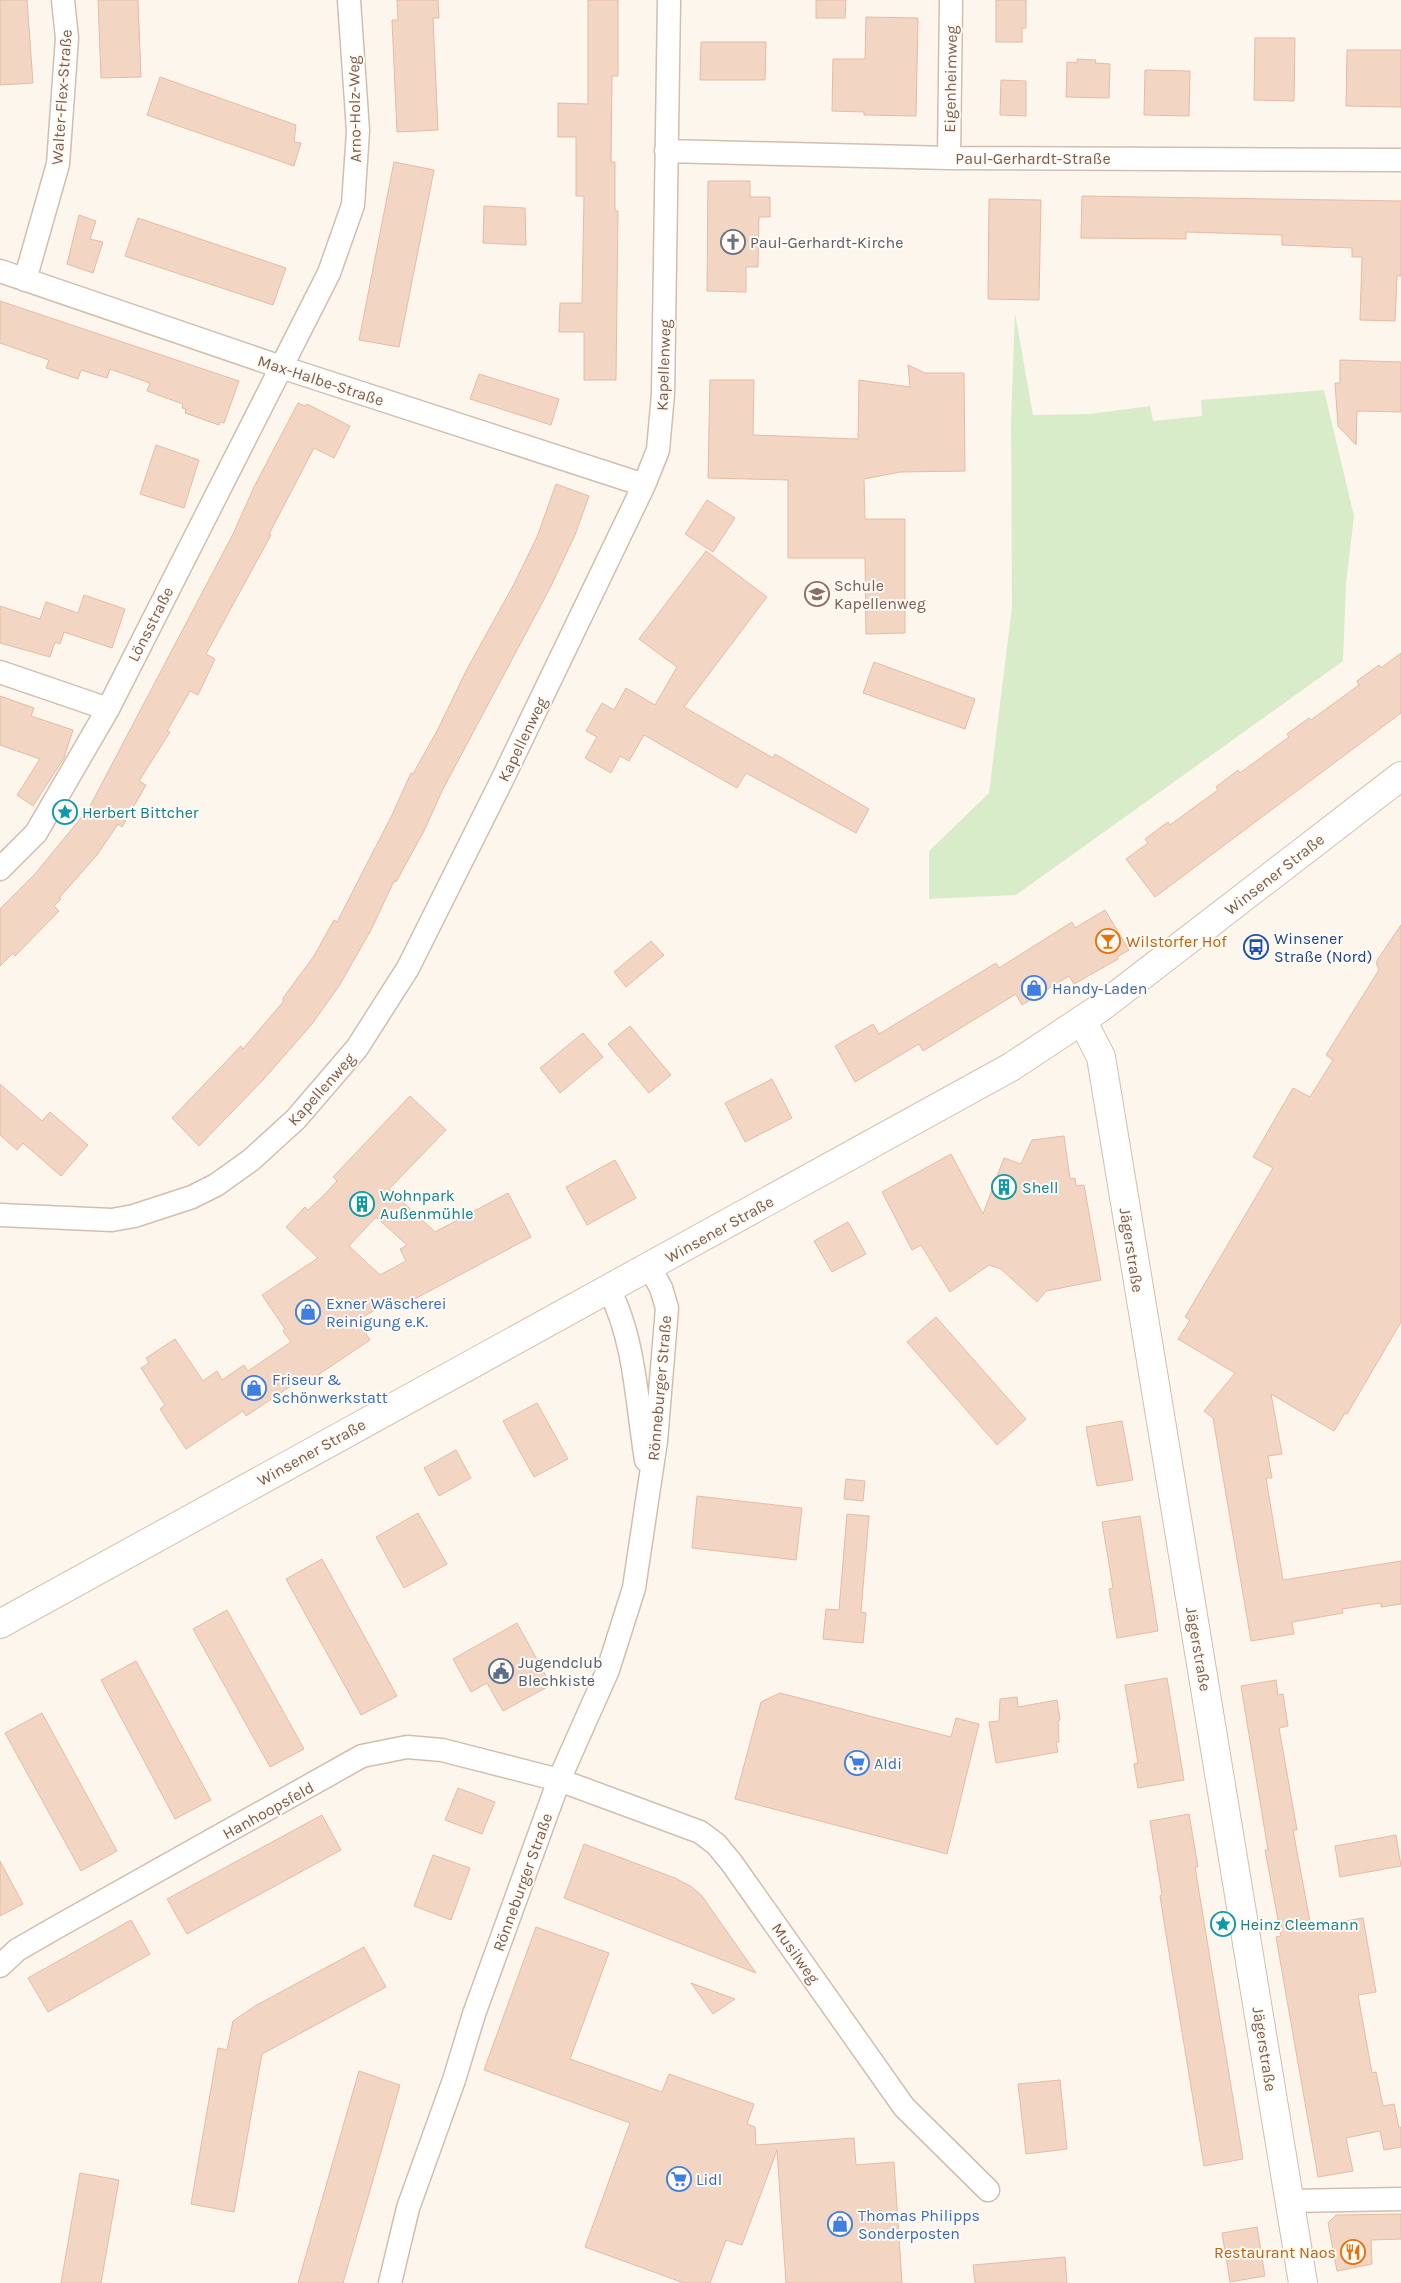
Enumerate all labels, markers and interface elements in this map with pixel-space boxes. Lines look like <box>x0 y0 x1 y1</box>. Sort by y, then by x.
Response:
street label: Eigenheimweg <box>940 25 961 133</box>
street label: Walter-Flex-Straße <box>47 29 76 165</box>
street label: Arno-Holz-Weg <box>344 55 365 163</box>
street label: Paul-Gerhardt-Straße <box>955 149 1111 168</box>
church icon: Paul-Gerhardt-Kirche <box>720 229 746 255</box>
place label: Paul-Gerhardt-Kirche <box>750 233 903 252</box>
street label: Kapellenweg <box>652 319 675 411</box>
street label: Max-Halbe-Straße <box>255 351 386 410</box>
place label: Schule Kapellenweg <box>834 576 926 613</box>
school or university icon: Schule Kapellenweg <box>804 581 830 607</box>
street label: Lönsstraße <box>124 584 177 665</box>
street label: Kapellenweg <box>494 694 551 785</box>
place icon: Herbert Bittcher <box>52 799 78 825</box>
place label: Herbert Bittcher <box>82 803 199 822</box>
street label: Winsener Straße <box>1221 830 1328 919</box>
bar icon: Wilstorfer Hof <box>1095 928 1121 954</box>
place label: Winsener Straße (Nord) <box>1274 929 1372 966</box>
place label: Wilstorfer Hof <box>1126 932 1227 951</box>
bus stop icon: Winsener Straße (Nord) <box>1243 934 1269 960</box>
shop icon: Handy-Laden <box>1021 975 1047 1001</box>
place label: Handy-Laden <box>1052 979 1147 998</box>
street label: Kapellenweg <box>284 1049 359 1130</box>
building icon: Shell <box>991 1174 1017 1200</box>
place label: Shell <box>1022 1178 1059 1197</box>
place label: Wohnpark Außenmühle <box>380 1186 474 1223</box>
building icon: Wohnpark Außenmühle <box>349 1191 375 1217</box>
street label: Winsener Straße <box>662 1192 777 1267</box>
street label: Jägerstraße <box>1115 1206 1148 1294</box>
place label: Exner Wäscherei Reinigung e.K. <box>326 1294 447 1331</box>
shop icon: Exner Wäscherei Reinigung e.K. <box>295 1299 321 1325</box>
street label: Rönneburger Straße <box>644 1315 675 1462</box>
place label: Friseur & Schönwerkstatt <box>272 1370 388 1407</box>
shop icon: Friseur & Schönwerkstatt <box>241 1375 267 1401</box>
street label: Winsener Straße <box>254 1415 369 1490</box>
street label: Jägerstraße <box>1182 1605 1215 1693</box>
place label: Jugendclub Blechkiste <box>518 1653 602 1690</box>
public building icon: Jugendclub Blechkiste <box>488 1658 514 1684</box>
supermarket icon: Aldi <box>844 1750 870 1776</box>
place label: Aldi <box>874 1754 902 1773</box>
street label: Hanhoopsfeld <box>219 1778 317 1843</box>
street label: Rönneburger Straße <box>489 1810 556 1954</box>
place icon: Heinz Cleemann <box>1210 1911 1236 1937</box>
place label: Heinz Cleemann <box>1240 1915 1359 1934</box>
street label: Musilweg <box>768 1919 823 1987</box>
street label: Jägerstraße <box>1248 2005 1281 2093</box>
supermarket icon: Lidl <box>666 2166 692 2192</box>
place label: Lidl <box>696 2170 722 2189</box>
place label: Thomas Philipps Sonderposten <box>858 2206 980 2243</box>
shop icon: Thomas Philipps Sonderposten <box>827 2211 853 2237</box>
restaurant icon: Restaurant Naos <box>1340 2239 1366 2265</box>
place label: Restaurant Naos <box>1214 2243 1336 2262</box>

